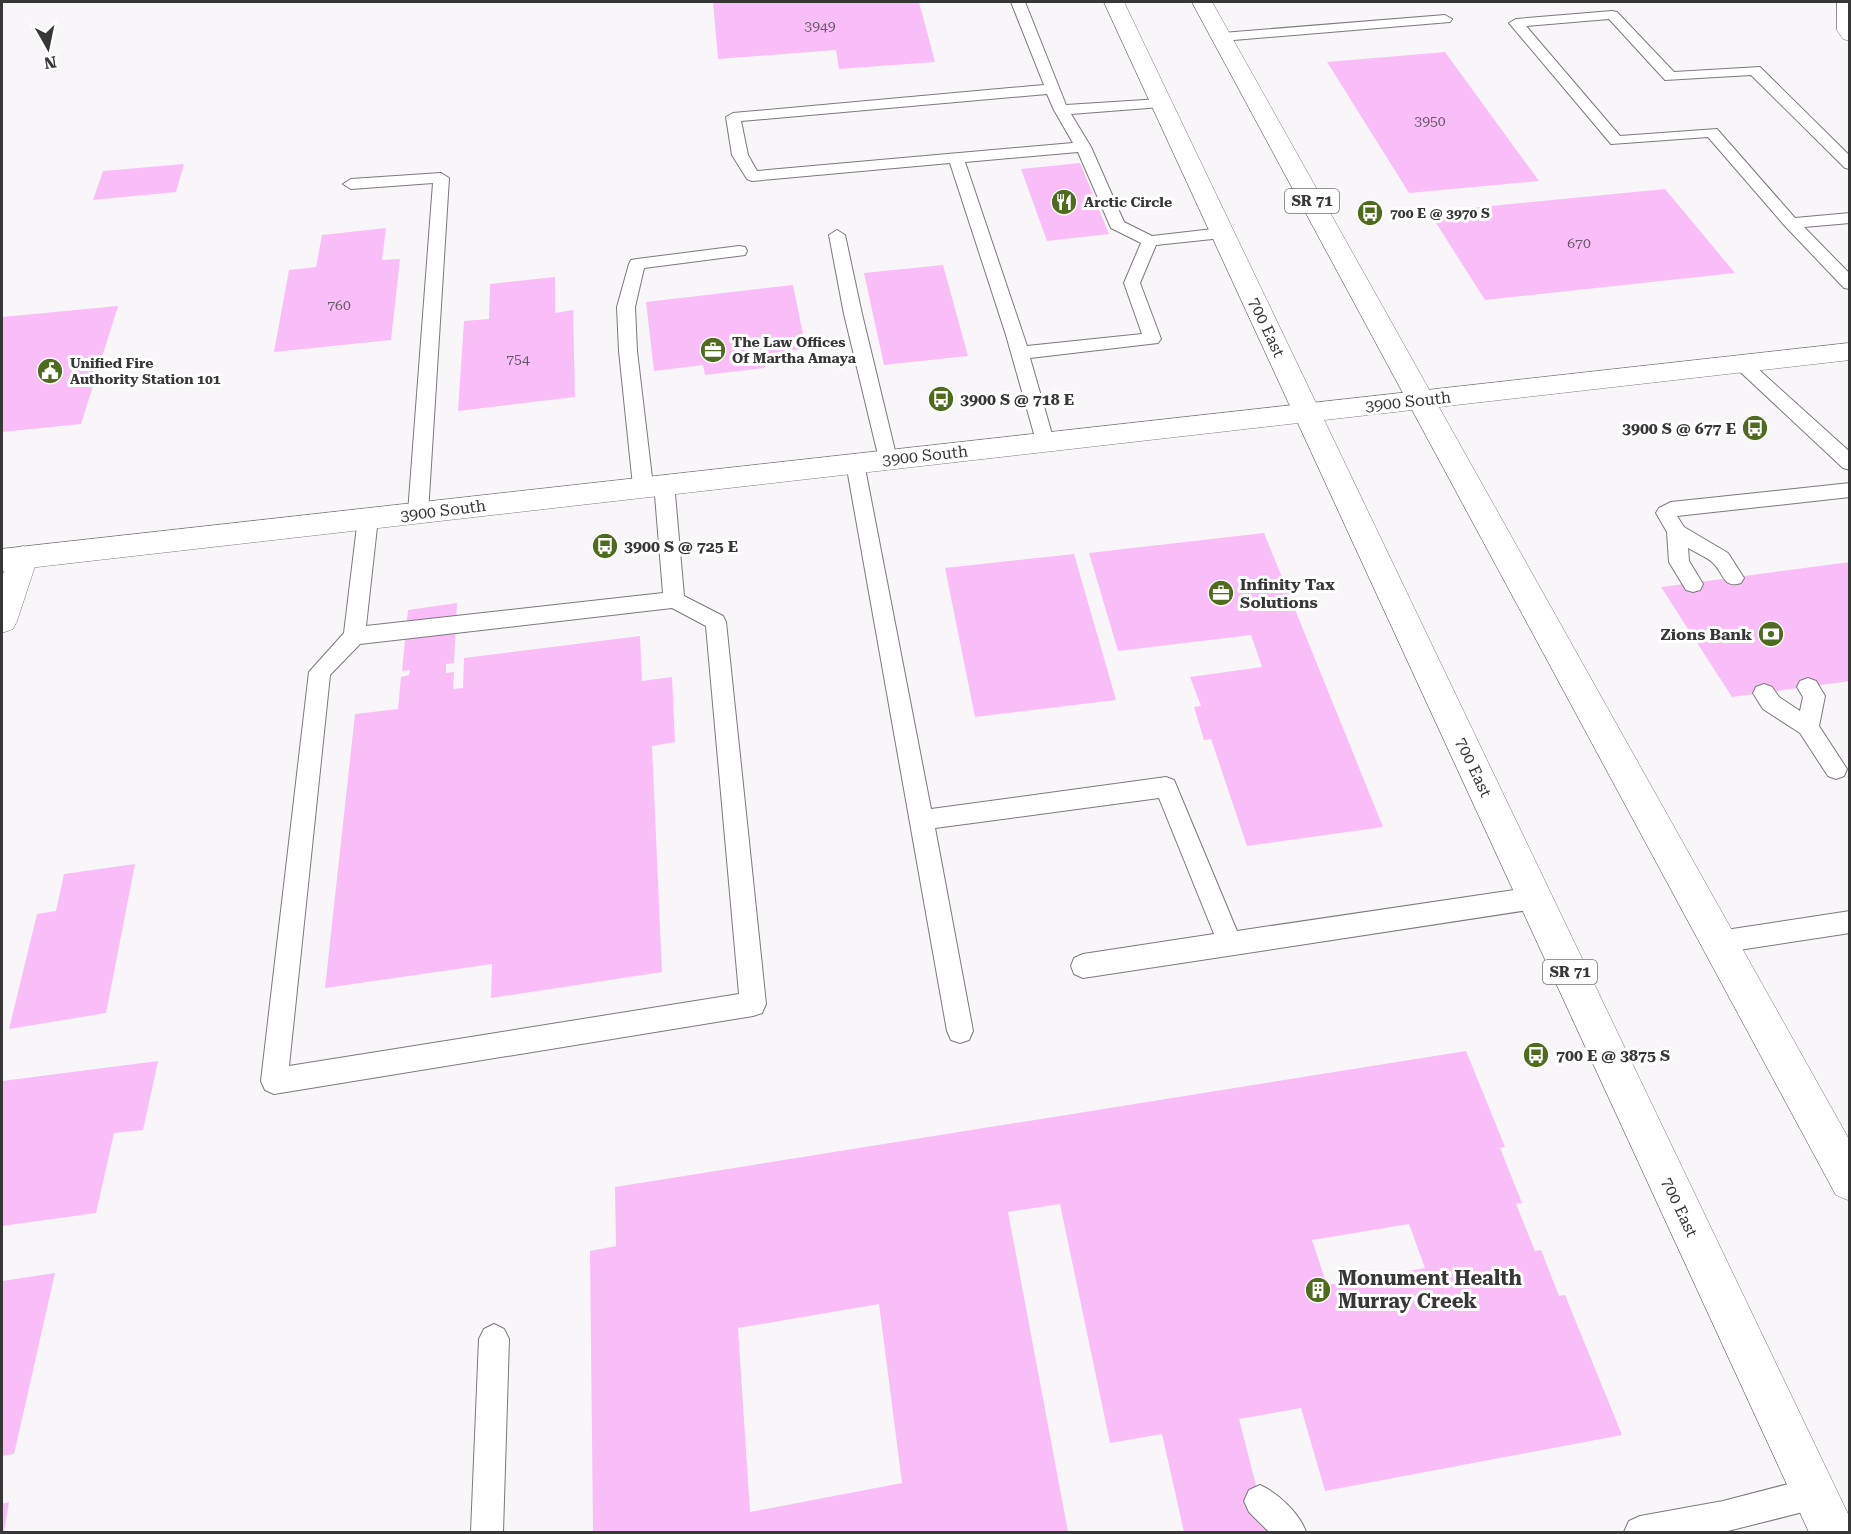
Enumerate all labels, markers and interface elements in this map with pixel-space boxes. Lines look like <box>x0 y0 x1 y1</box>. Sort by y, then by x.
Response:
north arrow <box>18 18 78 78</box>
house number: 3949 <box>804 18 836 34</box>
text: N <box>43 52 58 73</box>
house number: 3950 <box>1414 113 1446 129</box>
restaurant icon: Arctic Circle <box>1049 187 1079 217</box>
road number: SR 71 <box>1285 189 1339 213</box>
place label: Arctic Circle <box>1084 194 1172 210</box>
bus stop icon: 700 E @ 3970 S <box>1355 198 1385 228</box>
place label: 700 E @ 3970 S <box>1390 205 1490 221</box>
house number: 670 <box>1567 235 1591 251</box>
street label: 700 East <box>1245 294 1289 360</box>
house number: 760 <box>327 297 351 313</box>
place label: The Law Offices Of Martha Amaya <box>732 334 857 366</box>
office icon: The Law Offices Of Martha Amaya <box>698 335 728 365</box>
house number: 754 <box>506 351 530 367</box>
place label: Unified Fire Authority Station 101 <box>70 355 221 387</box>
public building icon: Unified Fire Authority Station 101 <box>35 356 65 386</box>
bus stop icon: 3900 S @ 718 E <box>926 384 956 414</box>
street label: 3900 South <box>1364 388 1452 415</box>
place label: 3900 S @ 718 E <box>960 390 1074 409</box>
bus stop icon: 3900 S @ 677 E <box>1740 413 1770 443</box>
place label: 3900 S @ 677 E <box>1622 419 1736 438</box>
street label: 3900 South <box>881 442 969 469</box>
street label: 3900 South <box>399 496 487 525</box>
bus stop icon: 3900 S @ 725 E <box>590 531 620 561</box>
place label: 3900 S @ 725 E <box>624 537 738 556</box>
place label: Infinity Tax Solutions <box>1240 575 1335 612</box>
office icon: Infinity Tax Solutions <box>1206 578 1236 608</box>
bank icon: Zions Bank <box>1756 619 1786 649</box>
place label: Zions Bank <box>1661 625 1752 644</box>
street label: 700 East <box>1452 734 1496 800</box>
road number: SR 71 <box>1543 960 1597 984</box>
bus stop icon: 700 E @ 3875 S <box>1521 1040 1551 1070</box>
place label: 700 E @ 3875 S <box>1556 1046 1670 1065</box>
street label: 700 East <box>1658 1174 1702 1240</box>
place label: Monument Health Murray Creek <box>1338 1266 1523 1313</box>
building icon: Monument Health Murray Creek <box>1303 1275 1333 1305</box>

